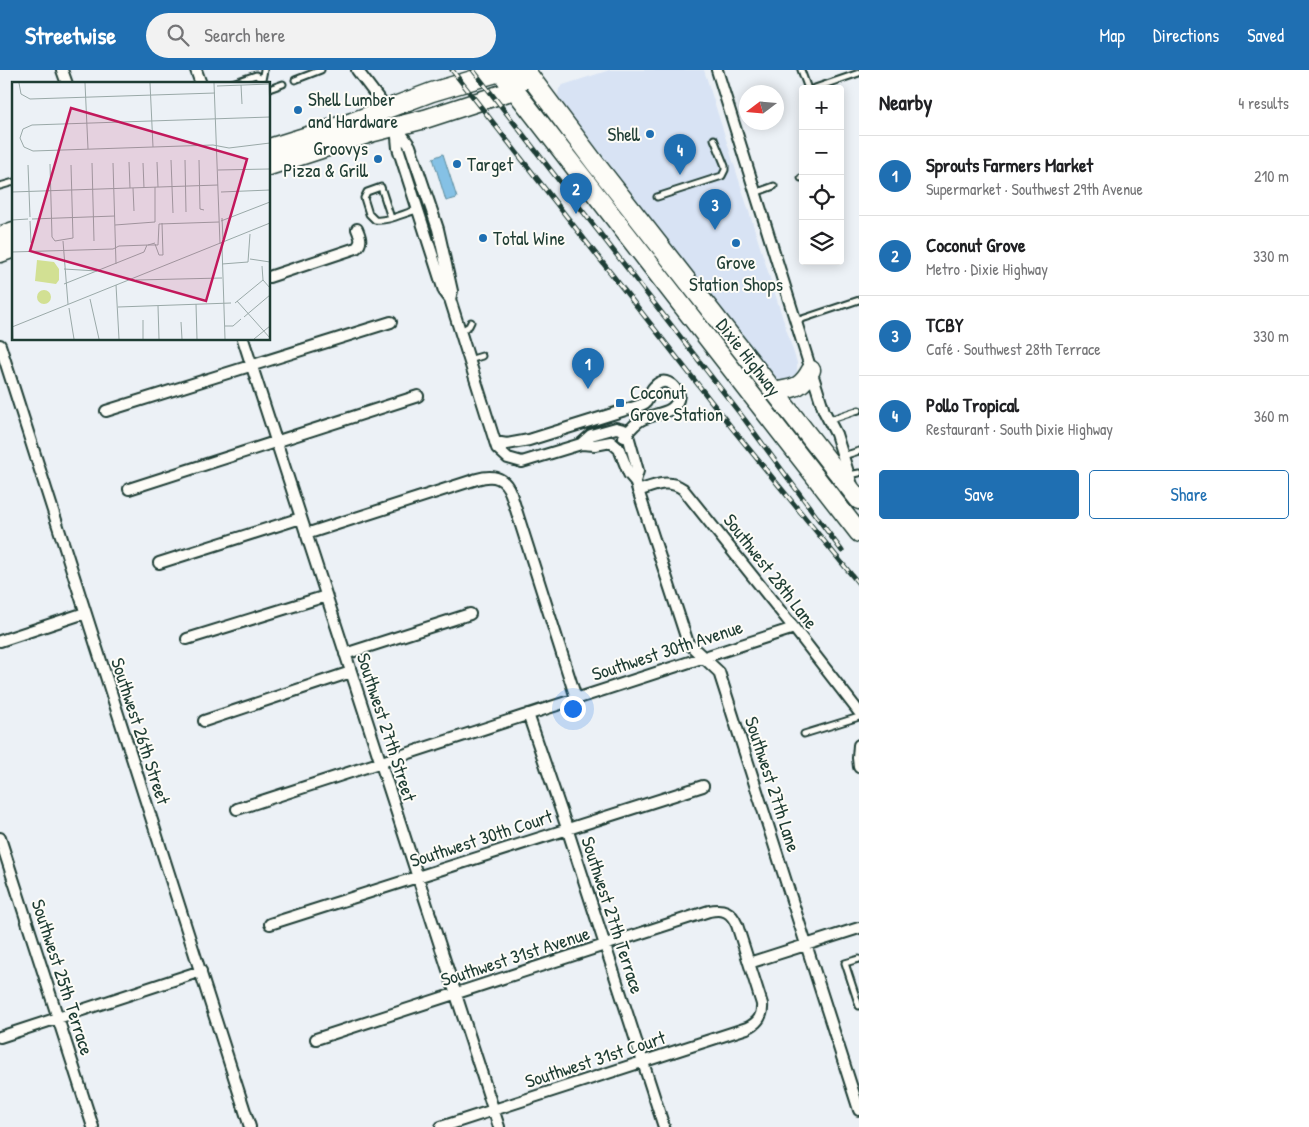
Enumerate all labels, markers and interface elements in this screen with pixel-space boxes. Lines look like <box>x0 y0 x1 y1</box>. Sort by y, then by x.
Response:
search box <box>146 13 496 58</box>
text: Streetwise <box>25 19 116 51</box>
icon: search <box>164 21 192 49</box>
text: Search here <box>204 22 285 48</box>
text: Map <box>1100 23 1125 48</box>
text: Directions <box>1153 23 1219 48</box>
text: Saved <box>1247 23 1284 48</box>
inset map <box>12 82 270 340</box>
north arrow <box>739 85 784 130</box>
map controls <box>799 85 844 265</box>
button: + <box>799 85 844 130</box>
place label: Shell Lumber and Hardware <box>308 86 398 134</box>
text: Nearby <box>879 88 932 117</box>
text: 4 results <box>1238 92 1289 114</box>
marker: Shell Lumber and Hardware <box>292 104 304 116</box>
place label: Shell <box>608 121 641 147</box>
marker: Shell <box>644 128 656 140</box>
button: − <box>799 130 844 175</box>
pin: 4 <box>664 134 696 175</box>
place label: Groovys Pizza & Grill <box>283 135 369 183</box>
place label: Target <box>467 151 514 177</box>
text: Sprouts Farmers Market <box>926 152 1093 178</box>
marker: Groovys Pizza & Grill <box>372 153 384 165</box>
marker: Target <box>451 158 463 170</box>
text: 1 <box>892 165 898 187</box>
text: 210 m <box>1254 165 1289 187</box>
pin: 2 <box>560 173 592 214</box>
button: locate <box>799 175 844 220</box>
text: Supermarket · Southwest 29th Avenue <box>926 178 1143 200</box>
pin: 3 <box>699 189 731 230</box>
button: layers <box>799 220 844 265</box>
place label: Total Wine <box>493 225 566 251</box>
marker: Total Wine <box>477 232 489 244</box>
text: Coconut Grove <box>926 232 1025 258</box>
marker: Grove Station Shops <box>730 237 742 249</box>
text: 2 <box>891 245 899 267</box>
text: 330 m <box>1253 245 1289 267</box>
place label: Grove Station Shops <box>689 249 783 297</box>
text: Metro · Dixie Highway <box>926 258 1048 280</box>
text: TCBY <box>926 312 963 338</box>
street label: Dixie Highway <box>710 313 788 401</box>
text: 3 <box>891 325 899 347</box>
text: 330 m <box>1253 325 1289 347</box>
text: Café · Southwest 28th Terrace <box>926 338 1101 360</box>
pin: 1 <box>572 348 604 389</box>
place label: Coconut Grove Station <box>630 379 723 427</box>
text: Pollo Tropical <box>926 392 1019 418</box>
marker: Coconut Grove Station <box>614 397 626 409</box>
text: 4 <box>892 405 898 427</box>
text: 360 m <box>1254 405 1289 427</box>
text: Restaurant · South Dixie Highway <box>926 418 1113 440</box>
button: Save <box>879 470 1079 519</box>
button: Share <box>1089 470 1289 519</box>
street label: Southwest 28th Lane <box>718 508 825 634</box>
street label: Southwest 30th Avenue <box>588 613 746 687</box>
street label: Southwest 27th Street <box>351 650 423 805</box>
street label: Southwest 26th Street <box>105 654 177 808</box>
your location <box>560 696 586 722</box>
street label: Southwest 27th Lane <box>739 713 807 855</box>
street label: Southwest 30th Court <box>406 803 556 873</box>
street label: Southwest 27th Terrace <box>575 833 651 997</box>
street label: Southwest 25th Terrace <box>26 896 101 1059</box>
street label: Southwest 31st Avenue <box>437 920 593 992</box>
street label: Southwest 31st Court <box>521 1024 669 1094</box>

